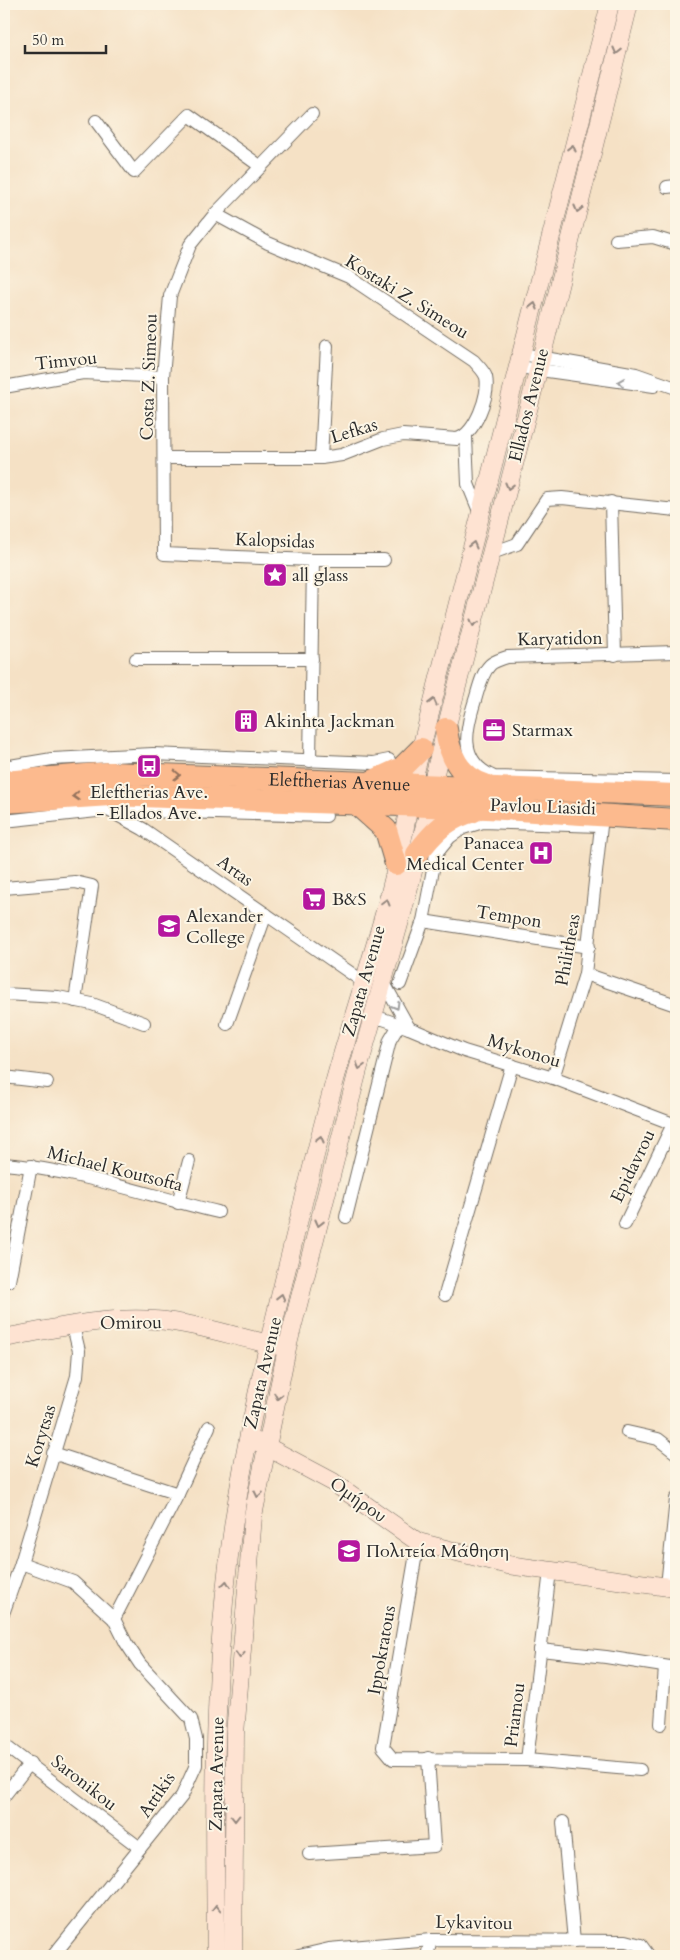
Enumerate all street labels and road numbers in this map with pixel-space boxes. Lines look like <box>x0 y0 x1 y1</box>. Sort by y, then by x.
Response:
street label: Kostaki Z. Simeou <box>340 249 474 345</box>
street label: Costa Z. Simeou <box>134 313 164 441</box>
street label: Timvou <box>34 345 98 377</box>
street label: Ellados Avenue <box>503 345 555 465</box>
street label: Lefkas <box>327 412 381 450</box>
street label: Kalopsidas <box>235 527 315 555</box>
street label: Karyatidon <box>517 626 604 652</box>
street label: Eleftherias Avenue <box>268 767 411 797</box>
street label: Pavlou Liasidi <box>490 793 596 821</box>
street label: Artas <box>212 850 258 892</box>
street label: Tempon <box>474 899 544 935</box>
street label: Philitheas <box>549 912 587 988</box>
street label: Zapata Avenue <box>336 922 392 1040</box>
street label: Mykonou <box>484 1028 564 1074</box>
street label: Epidavrou <box>605 1125 661 1207</box>
street label: Michael Koutsofta <box>45 1140 186 1198</box>
street label: Omirou <box>100 1310 162 1336</box>
street label: Zapata Avenue <box>238 1314 288 1432</box>
street label: Korytsas <box>20 1401 62 1471</box>
street label: Ομήρου <box>325 1471 391 1529</box>
street label: Ippokratous <box>362 1603 402 1697</box>
street label: Priamou <box>499 1681 531 1749</box>
street label: Zapata Avenue <box>204 1716 230 1832</box>
street label: Saronikou <box>46 1749 122 1817</box>
street label: Attikis <box>133 1767 181 1823</box>
street label: Lykavitou <box>435 1910 513 1936</box>

